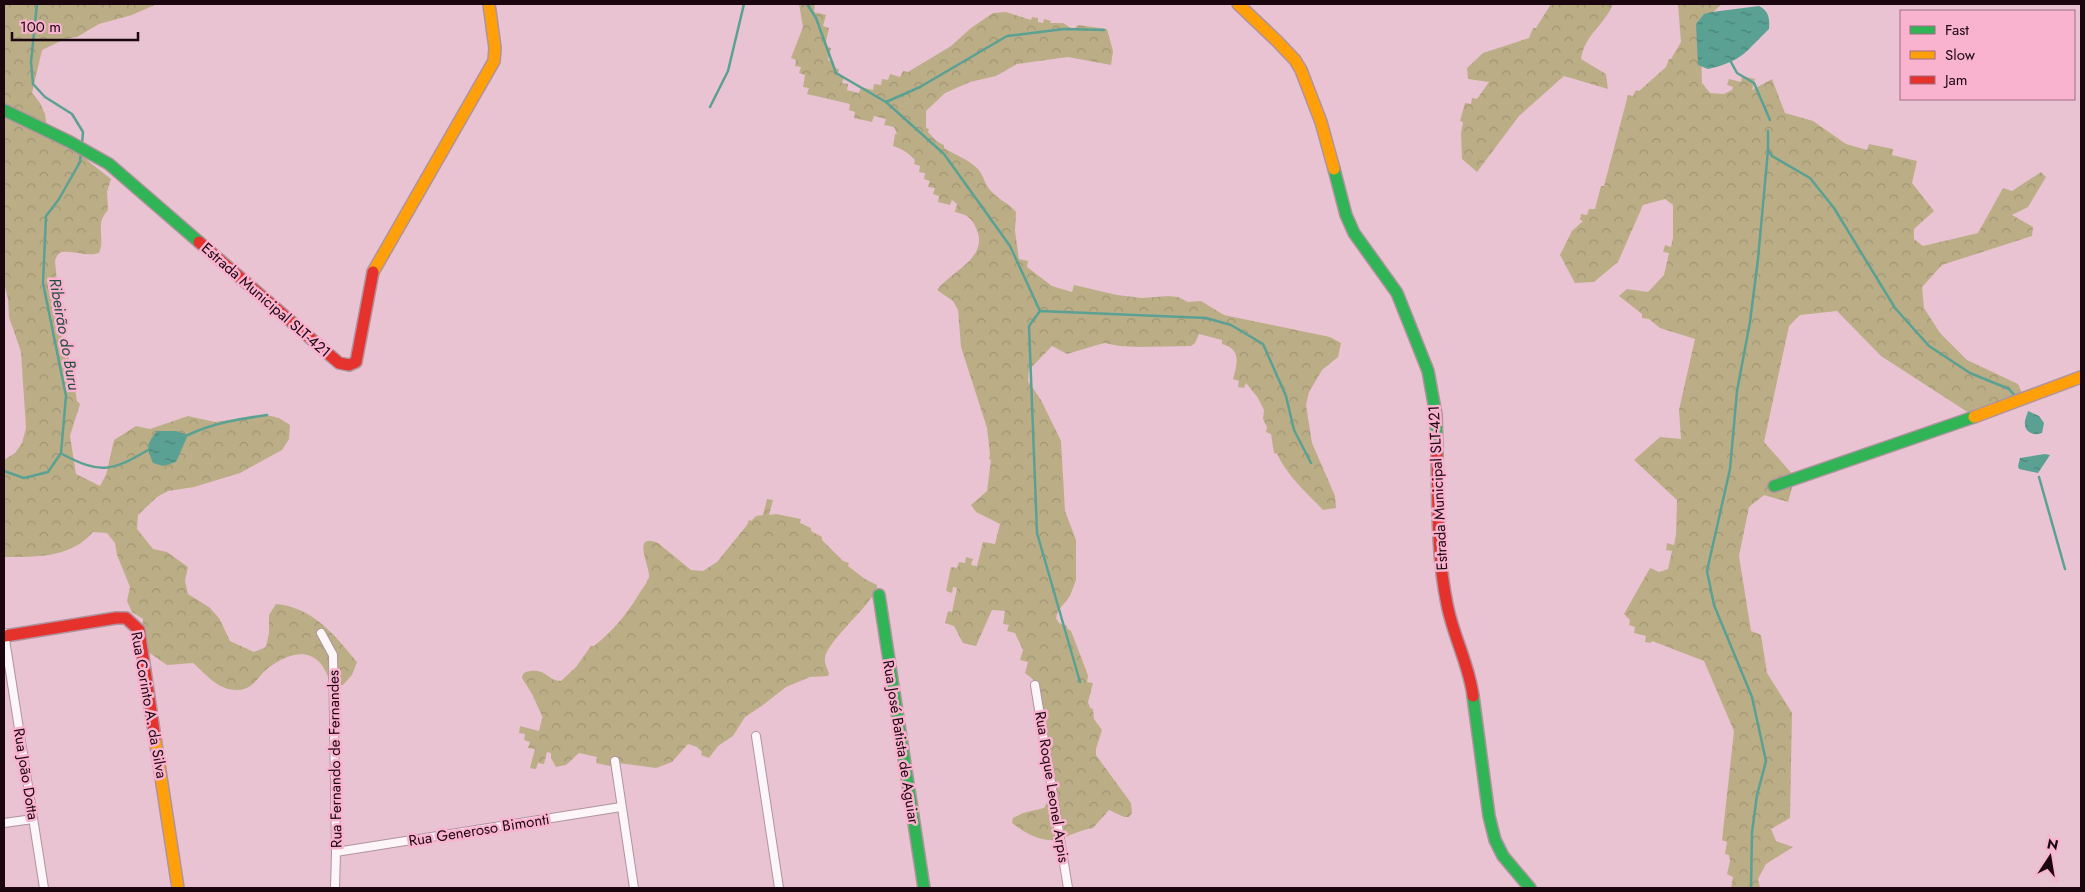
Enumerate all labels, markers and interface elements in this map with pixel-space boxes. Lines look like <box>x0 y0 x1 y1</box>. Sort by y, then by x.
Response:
scale bar <box>12 10 139 42</box>
legend <box>1900 10 2075 100</box>
text: 100 m <box>20 16 61 38</box>
text: Fast <box>1945 19 1969 41</box>
text: Slow <box>1945 44 1976 66</box>
text: Jam <box>1943 69 1968 91</box>
street label: Estrada Municipal SLT-421 <box>196 238 336 362</box>
water label: Ribeirão do Buru <box>43 276 86 392</box>
street label: Estrada Municipal SLT-421 <box>1423 405 1453 571</box>
street label: Rua Corinto A. da Silva <box>125 630 173 780</box>
street label: Rua José Batista de Aguiar <box>877 658 925 826</box>
street label: Rua Fernando de Fernandes <box>322 670 348 848</box>
street label: Rua Roque Leonel Arpis <box>1029 710 1075 864</box>
street label: Rua João Dotta <box>8 727 44 821</box>
street label: Rua Generoso Bimonti <box>407 808 551 852</box>
north arrow <box>2025 832 2075 882</box>
text: N <box>2045 833 2060 855</box>

